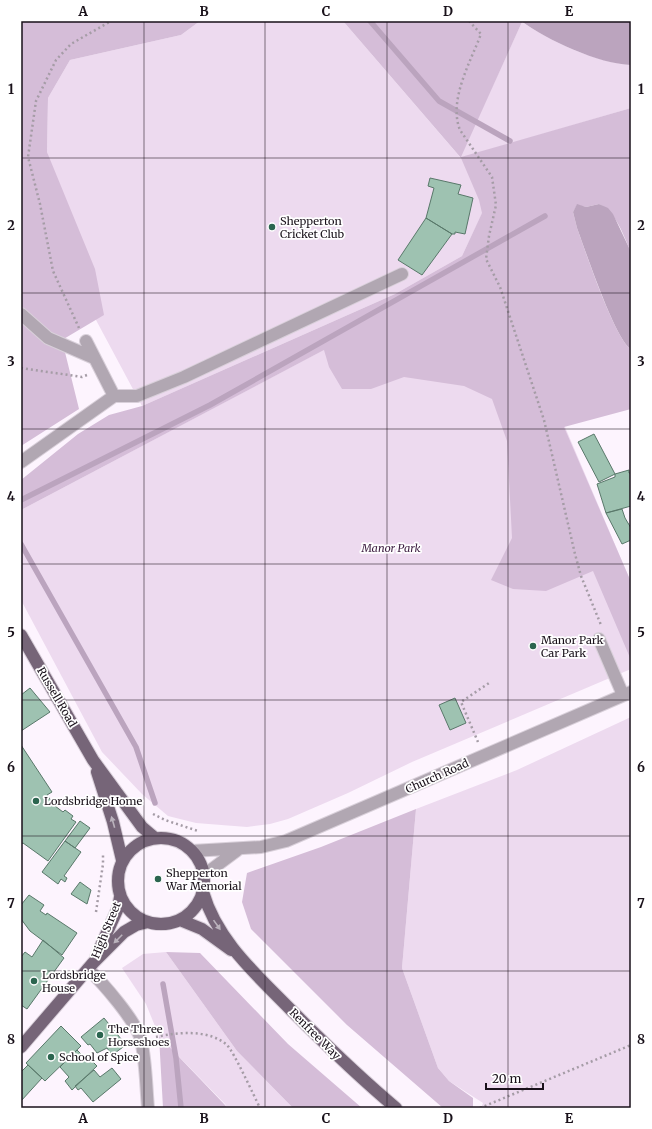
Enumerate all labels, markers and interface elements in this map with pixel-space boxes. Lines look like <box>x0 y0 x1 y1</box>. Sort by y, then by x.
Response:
text: A <box>77 3 88 20</box>
text: B <box>199 3 209 20</box>
text: C <box>322 3 331 20</box>
text: D <box>443 3 453 20</box>
text: E <box>565 3 574 20</box>
text: 1 <box>8 81 14 98</box>
text: 1 <box>638 81 644 98</box>
place label: Shepperton Cricket Club <box>280 214 345 241</box>
text: 2 <box>7 217 15 234</box>
text: 2 <box>637 217 645 234</box>
marker: Shepperton Cricket Club <box>267 222 277 232</box>
text: 3 <box>7 353 15 370</box>
text: 3 <box>637 353 645 370</box>
text: 4 <box>7 488 16 505</box>
text: 4 <box>637 488 646 505</box>
park label: Manor Park <box>360 541 421 555</box>
text: 5 <box>7 624 15 641</box>
text: 5 <box>637 624 645 641</box>
place label: Manor Park Car Park <box>541 633 603 660</box>
marker: Manor Park Car Park <box>528 641 538 651</box>
street label: Russell Road <box>34 664 80 730</box>
street label: Church Road <box>403 756 471 796</box>
text: 6 <box>7 759 15 776</box>
text: 6 <box>637 759 645 776</box>
place label: Lordsbridge Home <box>44 794 142 808</box>
marker: Lordsbridge Home <box>31 796 41 806</box>
one-way arrow <box>110 816 116 828</box>
place label: Shepperton War Memorial <box>165 866 242 893</box>
marker: Shepperton War Memorial <box>153 874 163 884</box>
text: 7 <box>7 895 15 912</box>
text: 7 <box>637 895 645 912</box>
street label: High Street <box>88 899 124 960</box>
one-way arrow <box>213 920 221 931</box>
one-way arrow <box>113 934 123 944</box>
place label: Lordsbridge House <box>42 968 106 995</box>
marker: Lordsbridge House <box>29 976 39 986</box>
street label: Renfree Way <box>287 1006 344 1063</box>
place label: The Three Horseshoes <box>108 1022 170 1049</box>
marker: The Three Horseshoes <box>95 1030 105 1040</box>
text: 8 <box>7 1031 15 1048</box>
text: 8 <box>637 1031 645 1048</box>
place label: School of Spice <box>59 1050 139 1064</box>
marker: School of Spice <box>46 1052 56 1062</box>
scale bar <box>486 1065 543 1091</box>
text: 20 m <box>492 1071 521 1086</box>
text: A <box>77 1110 88 1127</box>
text: B <box>199 1110 209 1127</box>
text: C <box>322 1110 331 1127</box>
text: D <box>443 1110 453 1127</box>
text: E <box>565 1110 574 1127</box>

